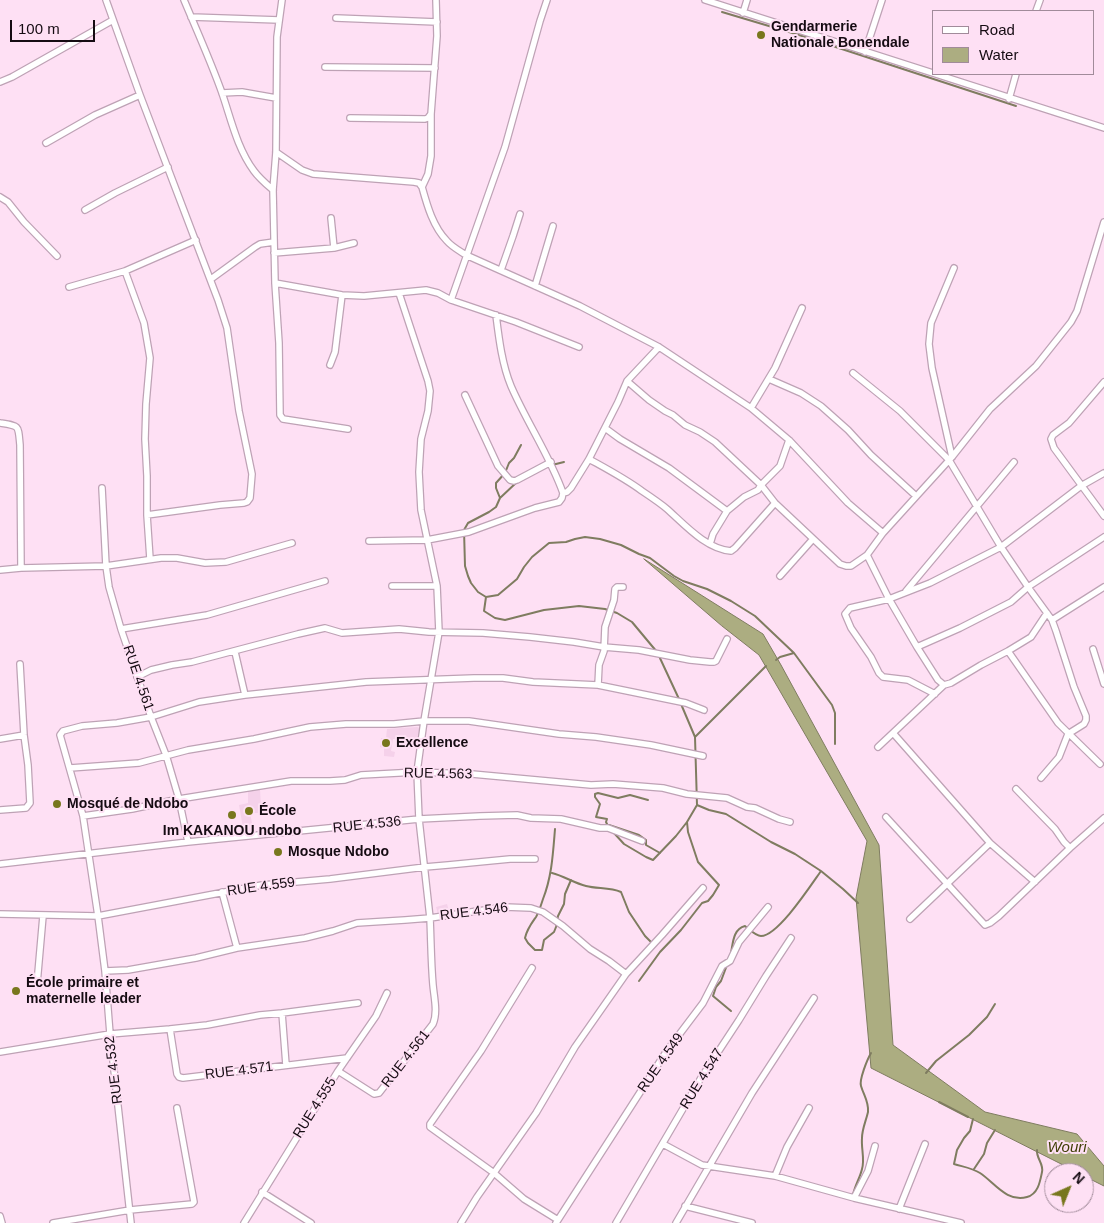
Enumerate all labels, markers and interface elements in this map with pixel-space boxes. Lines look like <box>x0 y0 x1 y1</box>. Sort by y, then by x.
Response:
scale bar <box>12 10 98 42</box>
legend <box>932 10 1094 75</box>
place label: Gendarmerie Nationale Bonendale <box>771 19 909 52</box>
text: 100 m <box>18 20 60 37</box>
text: Road <box>979 21 1015 38</box>
marker: Gendarmerie Nationale Bonendale <box>755 29 767 41</box>
text: Water <box>979 46 1018 63</box>
street label: RUE 4.561 <box>119 643 157 713</box>
place label: Excellence <box>396 735 468 751</box>
marker: Excellence <box>380 737 392 749</box>
street label: RUE 4.563 <box>404 765 472 783</box>
place label: Mosqué de Ndobo <box>67 796 188 812</box>
marker: Mosqué de Ndobo <box>51 798 63 810</box>
place label: École <box>259 803 296 819</box>
marker: École <box>243 805 255 817</box>
marker: Im KAKANOU ndobo <box>226 809 238 821</box>
street label: RUE 4.536 <box>332 813 402 837</box>
place label: Im KAKANOU ndobo <box>163 823 301 839</box>
place label: Mosque Ndobo <box>288 844 389 860</box>
marker: Mosque Ndobo <box>272 846 284 858</box>
street label: RUE 4.559 <box>226 874 296 900</box>
street label: RUE 4.546 <box>439 899 509 925</box>
place label: École primaire et maternelle leader <box>26 975 141 1008</box>
marker: École primaire et maternelle leader <box>10 985 22 997</box>
street label: RUE 4.561 <box>378 1027 434 1091</box>
street label: RUE 4.549 <box>634 1030 688 1096</box>
street label: RUE 4.532 <box>101 1035 127 1105</box>
street label: RUE 4.547 <box>677 1046 727 1112</box>
street label: RUE 4.571 <box>204 1058 274 1084</box>
street label: RUE 4.555 <box>290 1075 340 1141</box>
water label: Wouri <box>1047 1139 1087 1157</box>
north arrow <box>1044 1163 1094 1213</box>
text: N <box>1070 1169 1088 1187</box>

